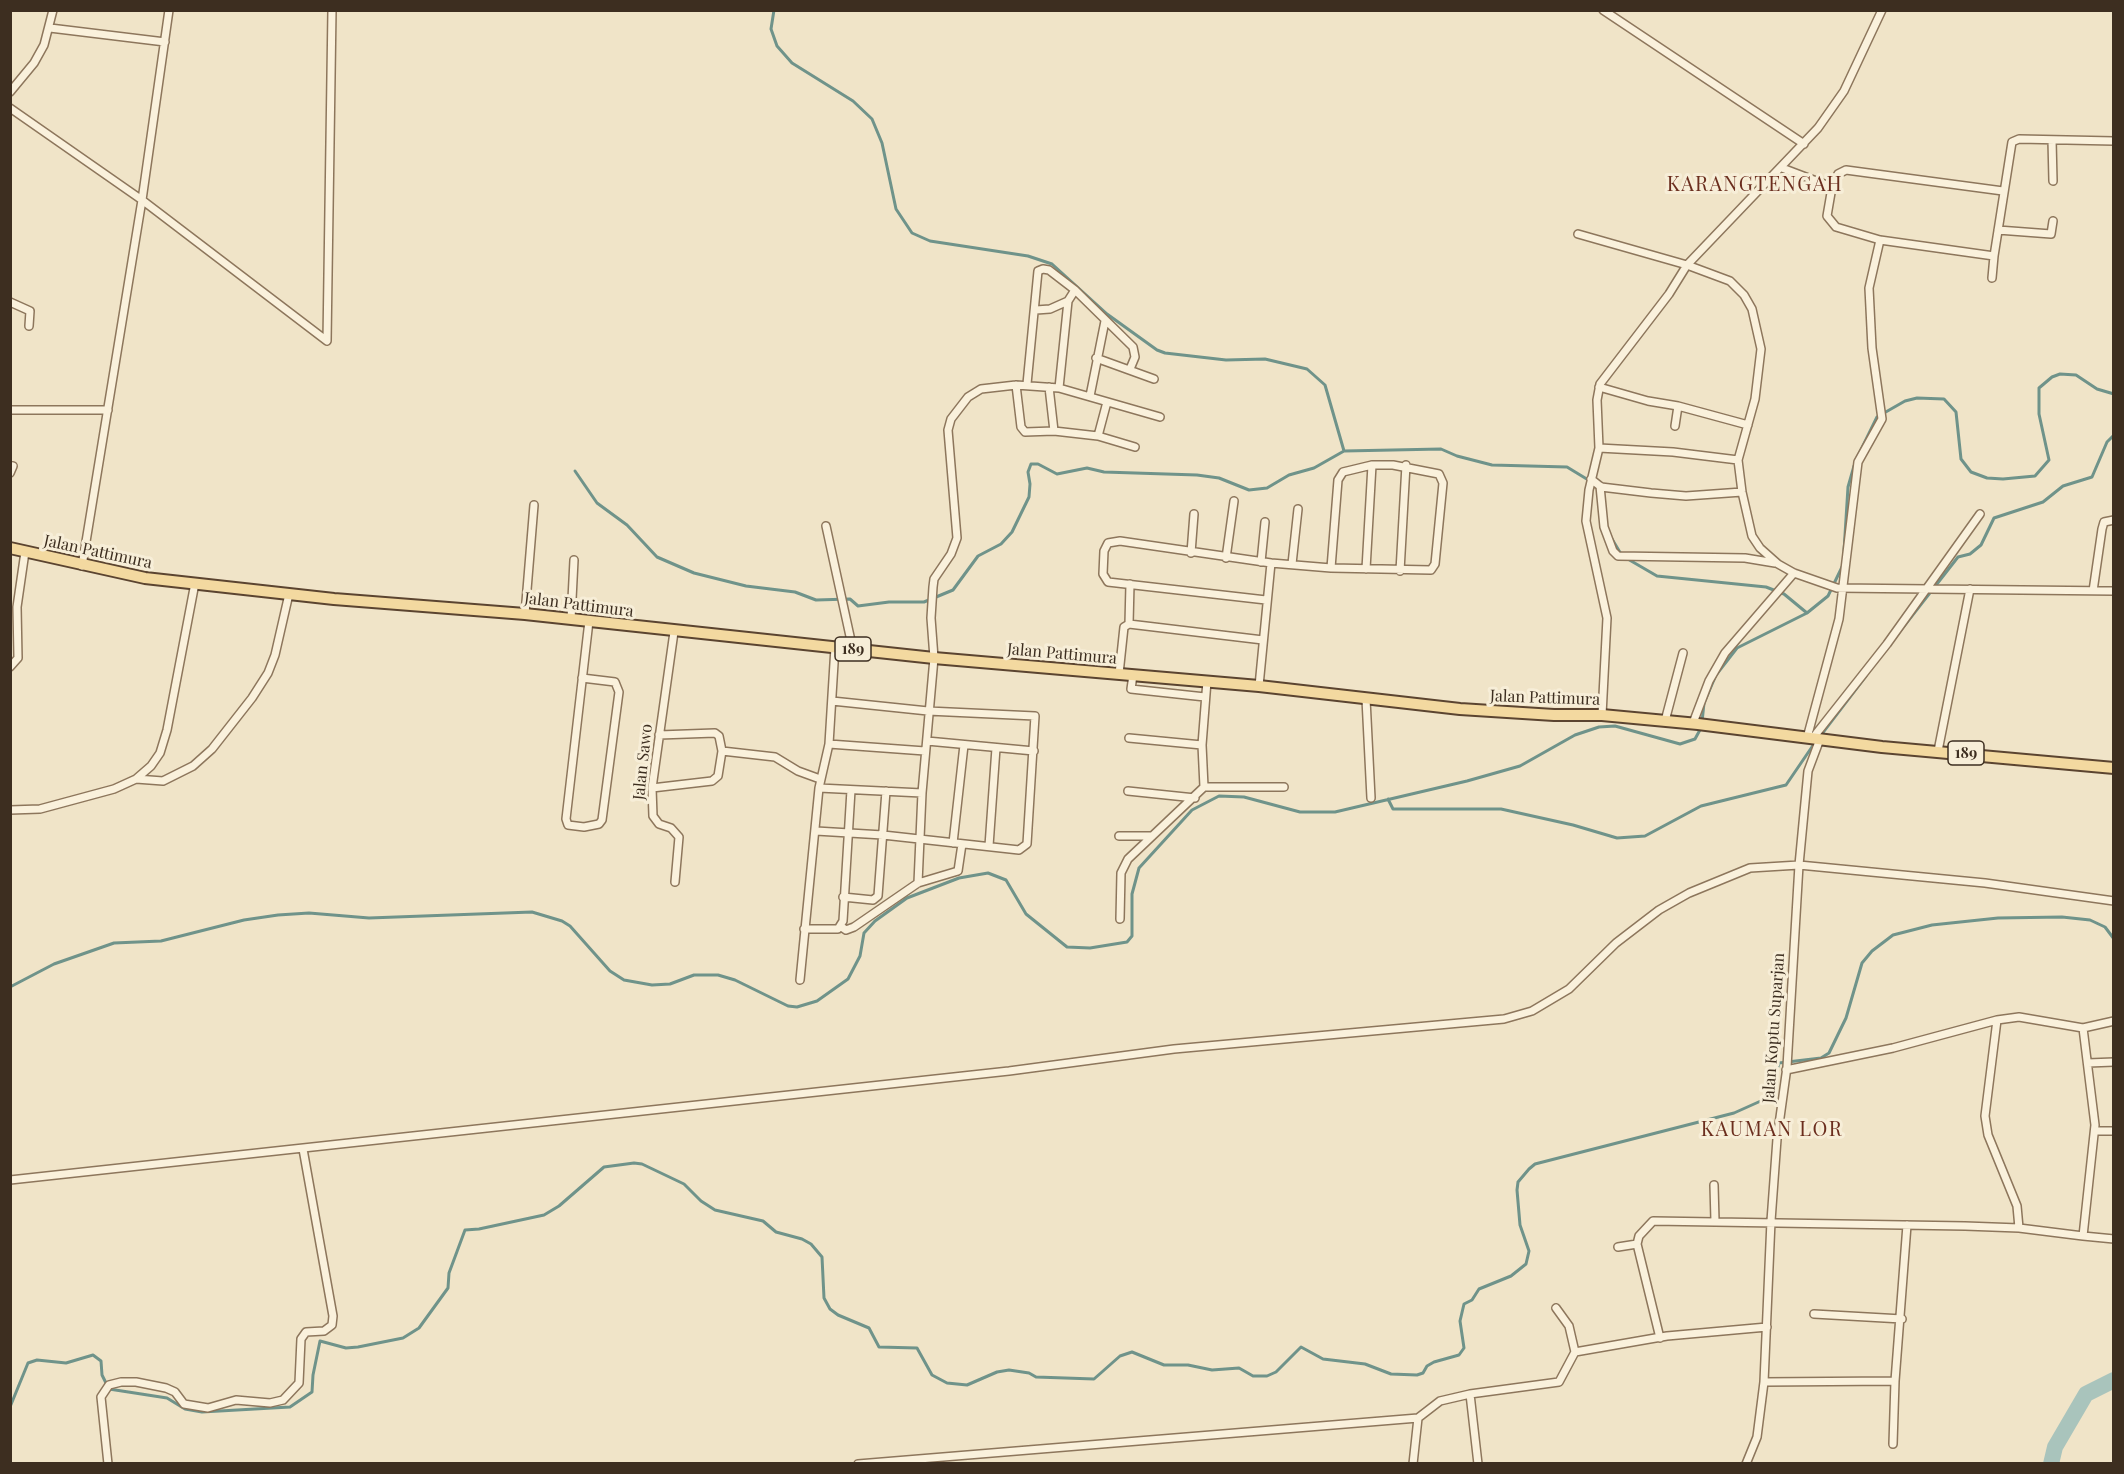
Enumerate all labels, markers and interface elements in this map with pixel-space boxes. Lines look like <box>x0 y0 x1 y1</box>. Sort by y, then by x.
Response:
district label: KARANGTENGAH <box>1667 173 1843 197</box>
street label: Jalan Pattimura <box>42 531 154 573</box>
street label: Jalan Pattimura <box>523 589 635 621</box>
road number: 189 <box>835 637 871 661</box>
street label: Jalan Pattimura <box>1006 640 1118 668</box>
street label: Jalan Pattimura <box>1490 686 1600 710</box>
street label: Jalan Sawo <box>629 723 657 801</box>
road number: 189 <box>1948 741 1984 765</box>
street label: Jalan Koptu Suparjan <box>1759 952 1789 1104</box>
district label: KAUMAN LOR <box>1701 1118 1843 1142</box>

